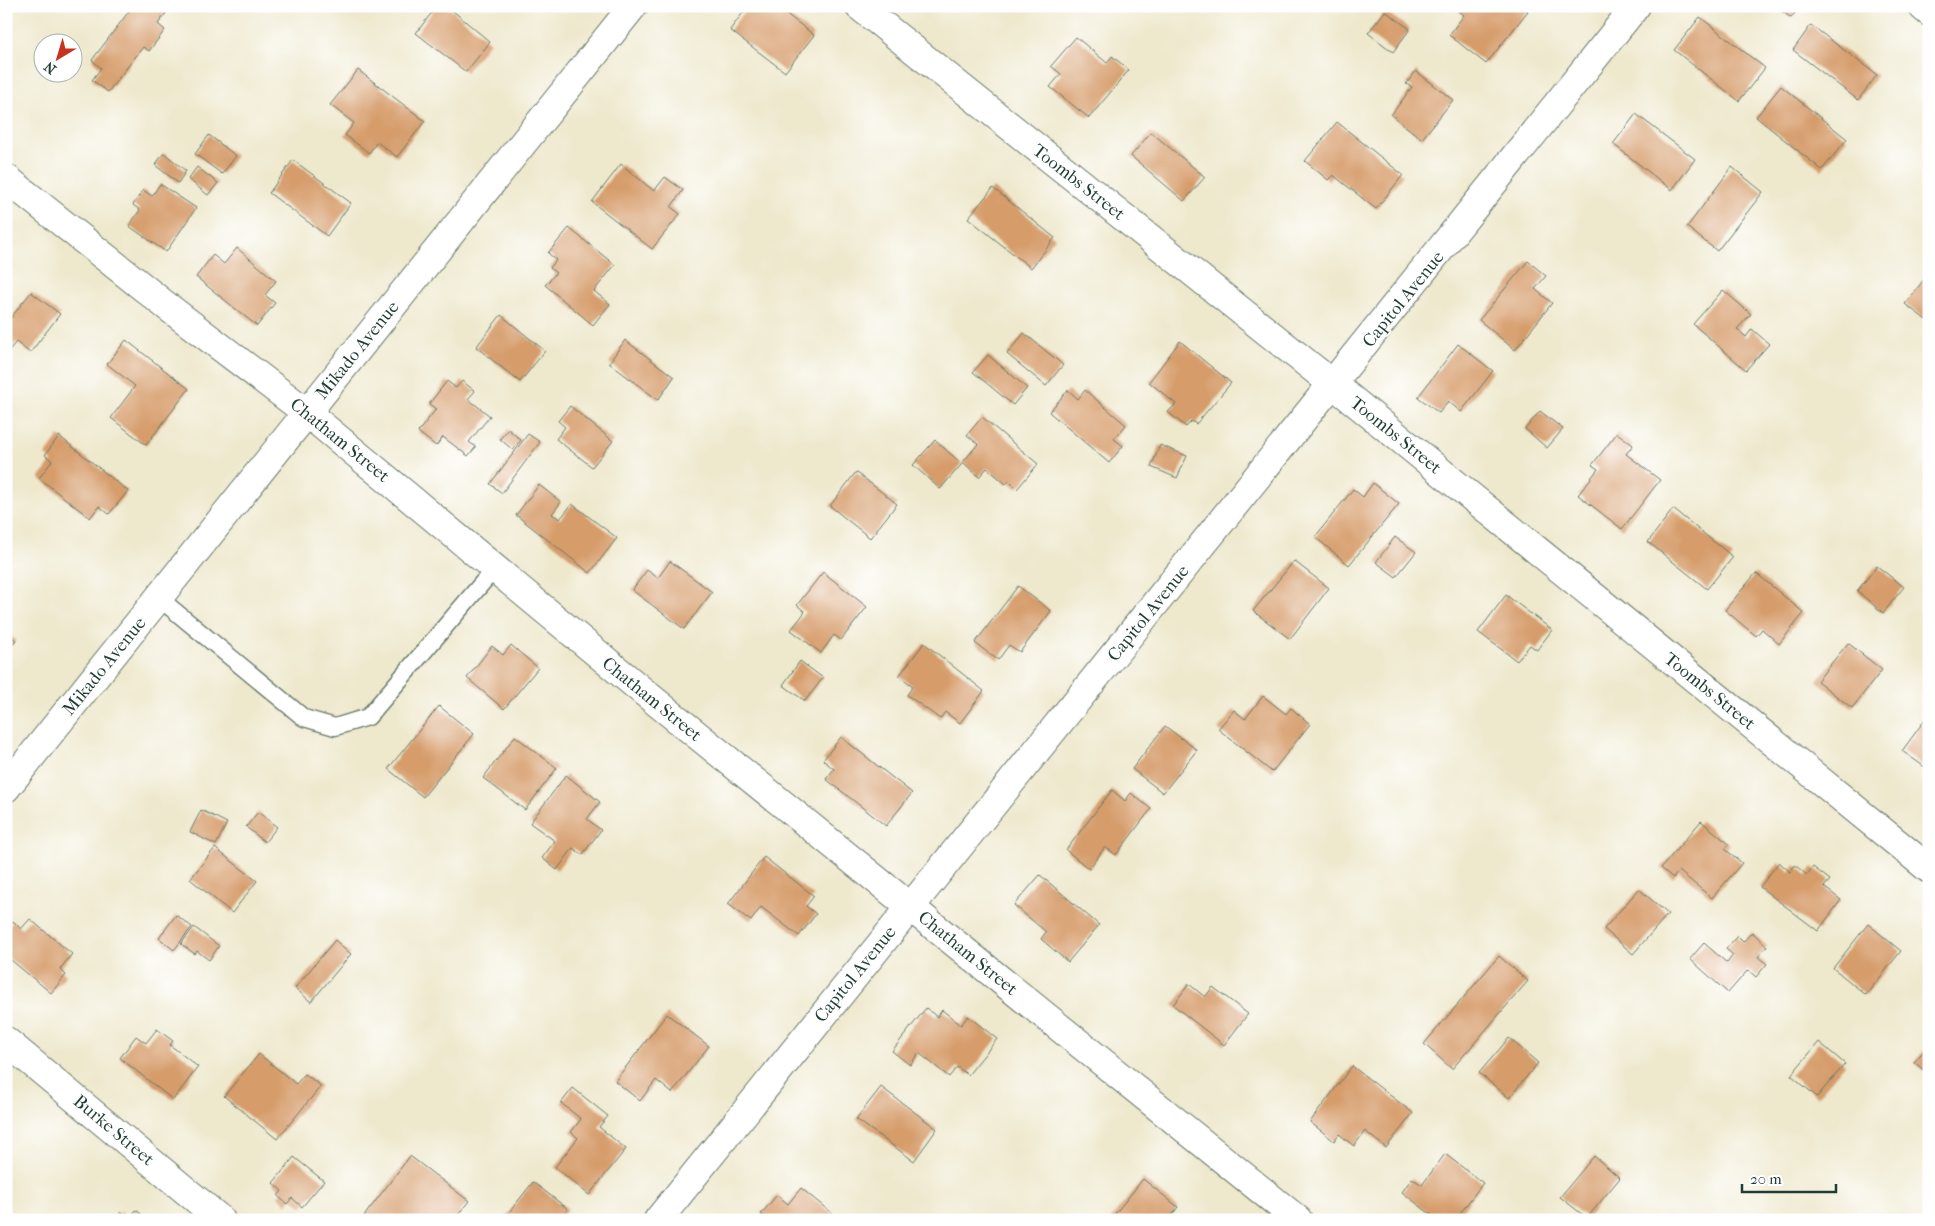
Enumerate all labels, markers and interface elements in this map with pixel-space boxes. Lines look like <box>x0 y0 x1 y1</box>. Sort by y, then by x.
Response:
north arrow <box>32 32 82 82</box>
text: N <box>41 58 60 78</box>
street label: Toombs Street <box>1029 140 1129 225</box>
street label: Capitol Avenue <box>1358 247 1449 352</box>
street label: Mikado Avenue <box>311 297 403 404</box>
street label: Toombs Street <box>1346 392 1446 479</box>
street label: Chatham Street <box>286 394 394 487</box>
street label: Capitol Avenue <box>1103 561 1194 666</box>
street label: Mikado Avenue <box>58 613 150 720</box>
street label: Toombs Street <box>1660 648 1760 735</box>
street label: Chatham Street <box>598 653 706 746</box>
street label: Chatham Street <box>914 907 1022 1000</box>
street label: Capitol Avenue <box>810 922 901 1027</box>
street label: Burke Street <box>69 1091 159 1170</box>
scale bar <box>1742 1161 1836 1193</box>
text: 20 m <box>1750 1170 1782 1188</box>

